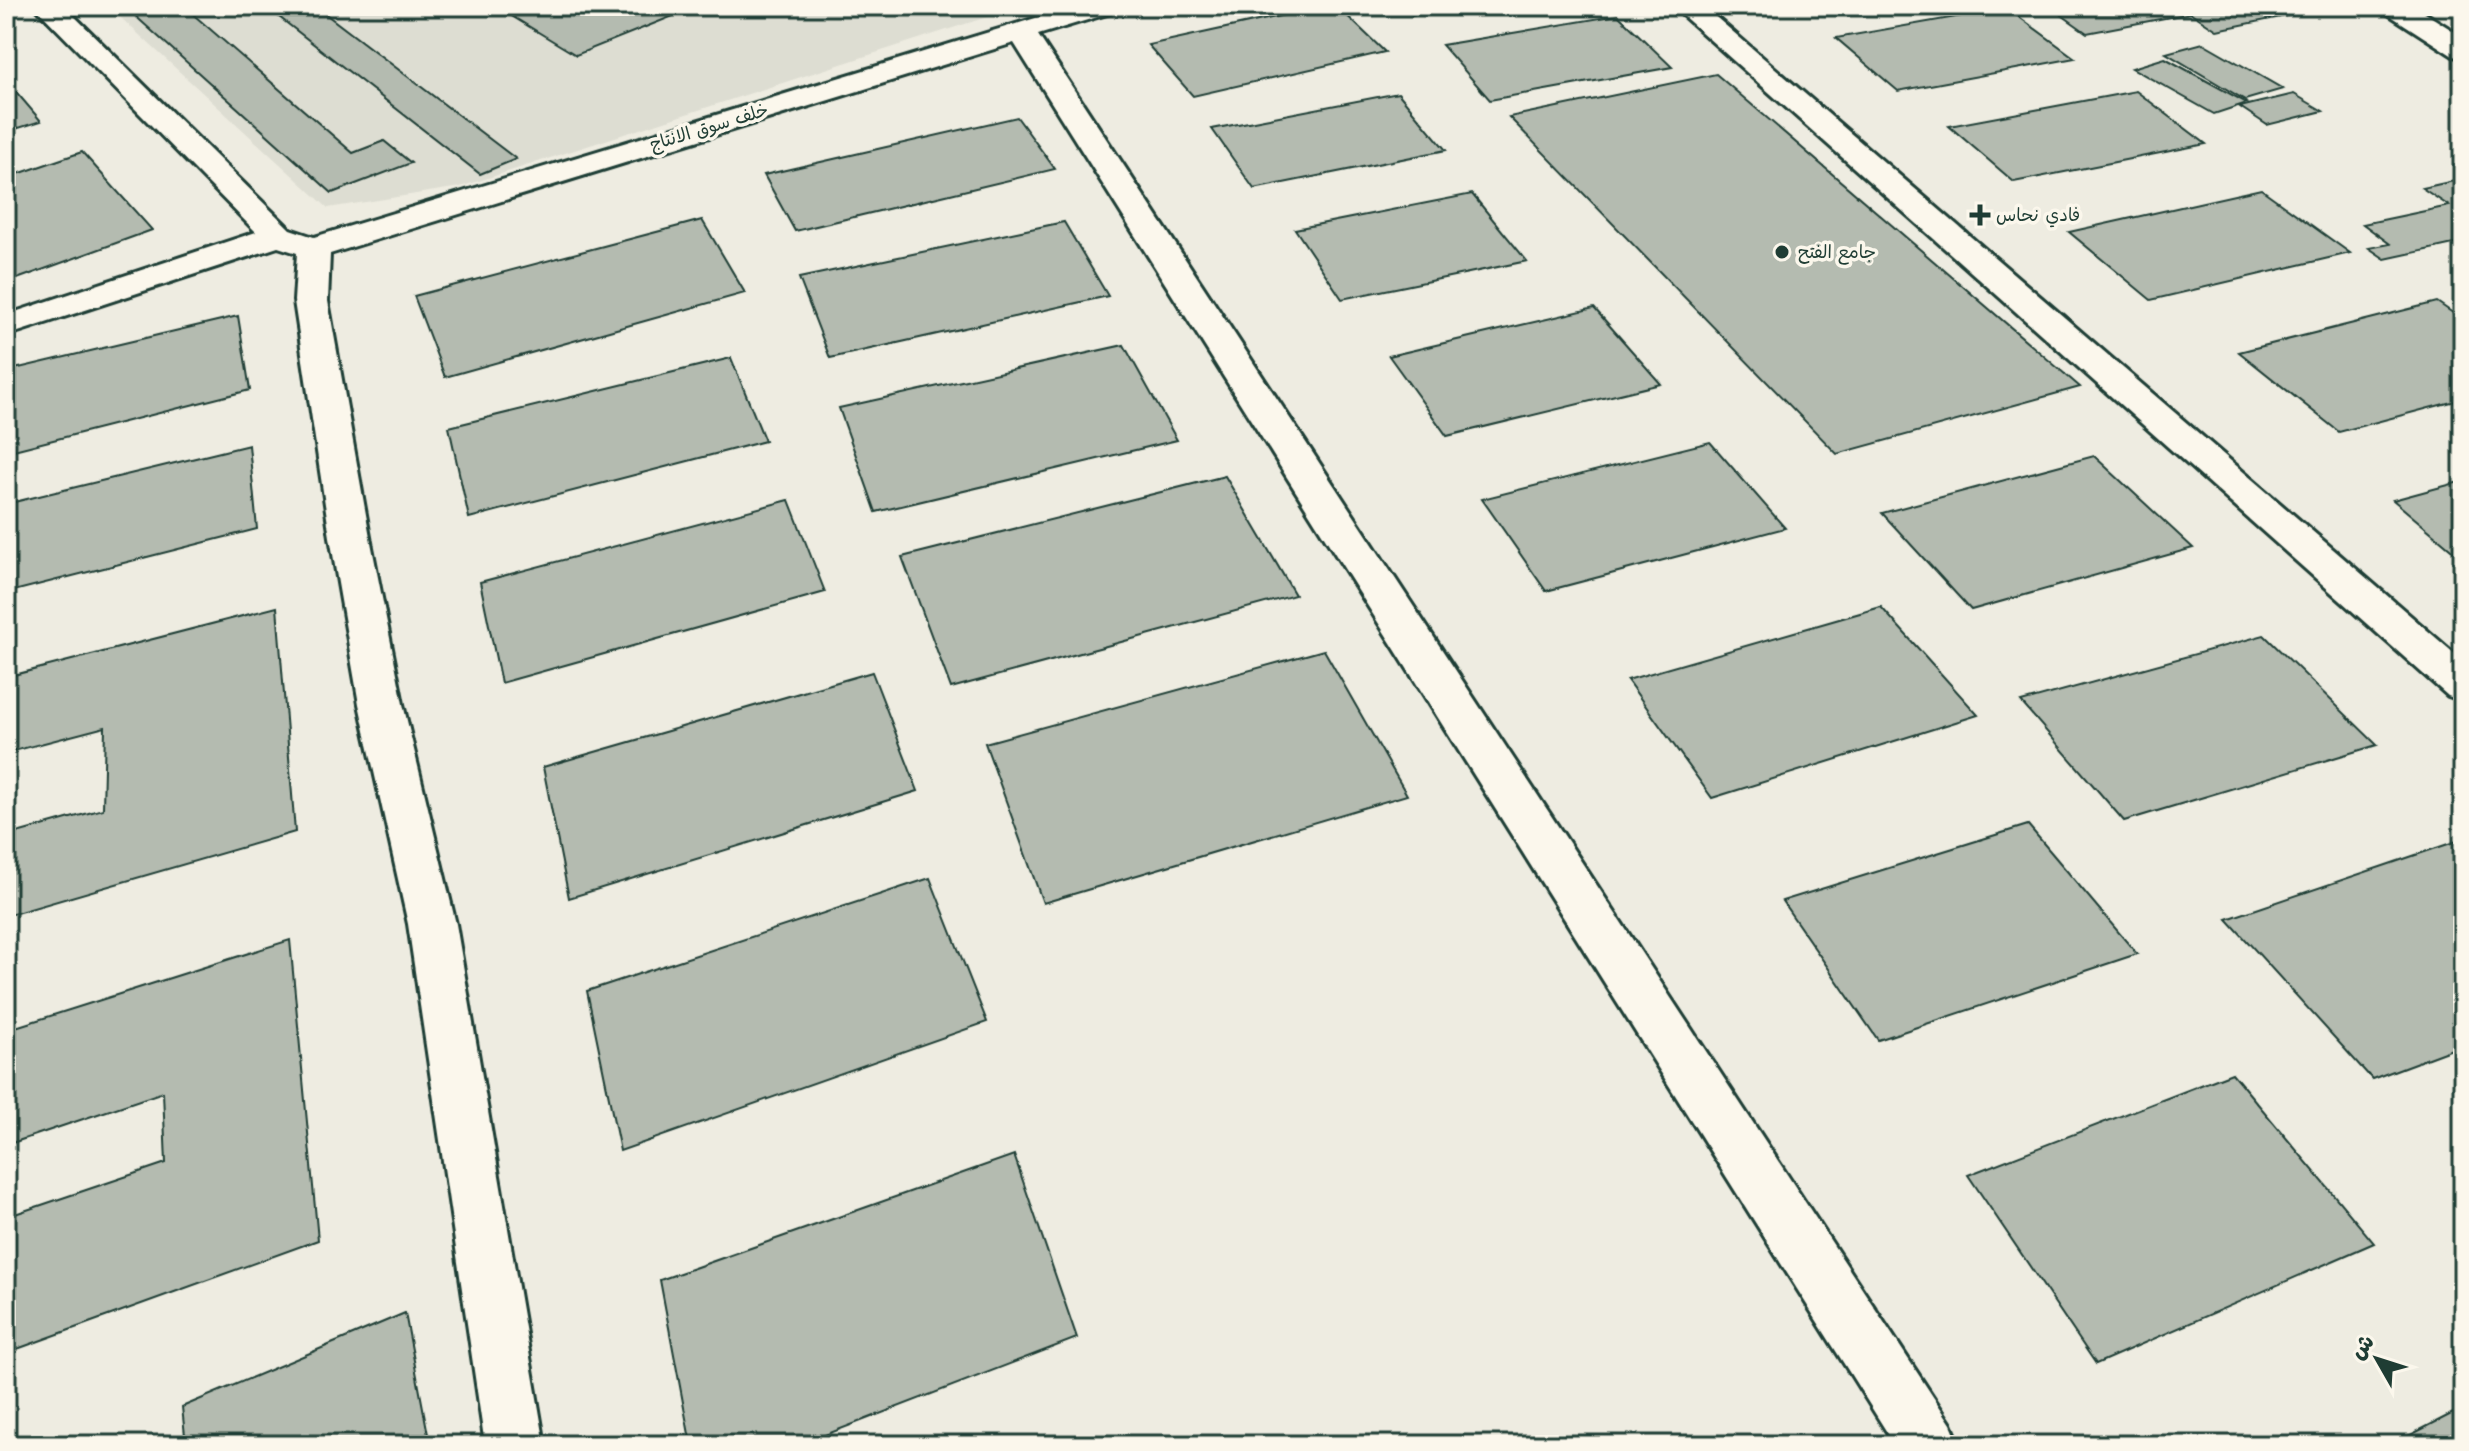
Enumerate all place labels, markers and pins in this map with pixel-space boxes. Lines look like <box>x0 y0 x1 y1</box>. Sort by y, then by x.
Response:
place label: فادي نحاس <box>1996 200 2080 228</box>
marker: فادي نحاس <box>1971 206 1989 224</box>
place label: جامع الفتح <box>1798 237 1876 265</box>
marker: جامع الفتح <box>1773 243 1791 261</box>

